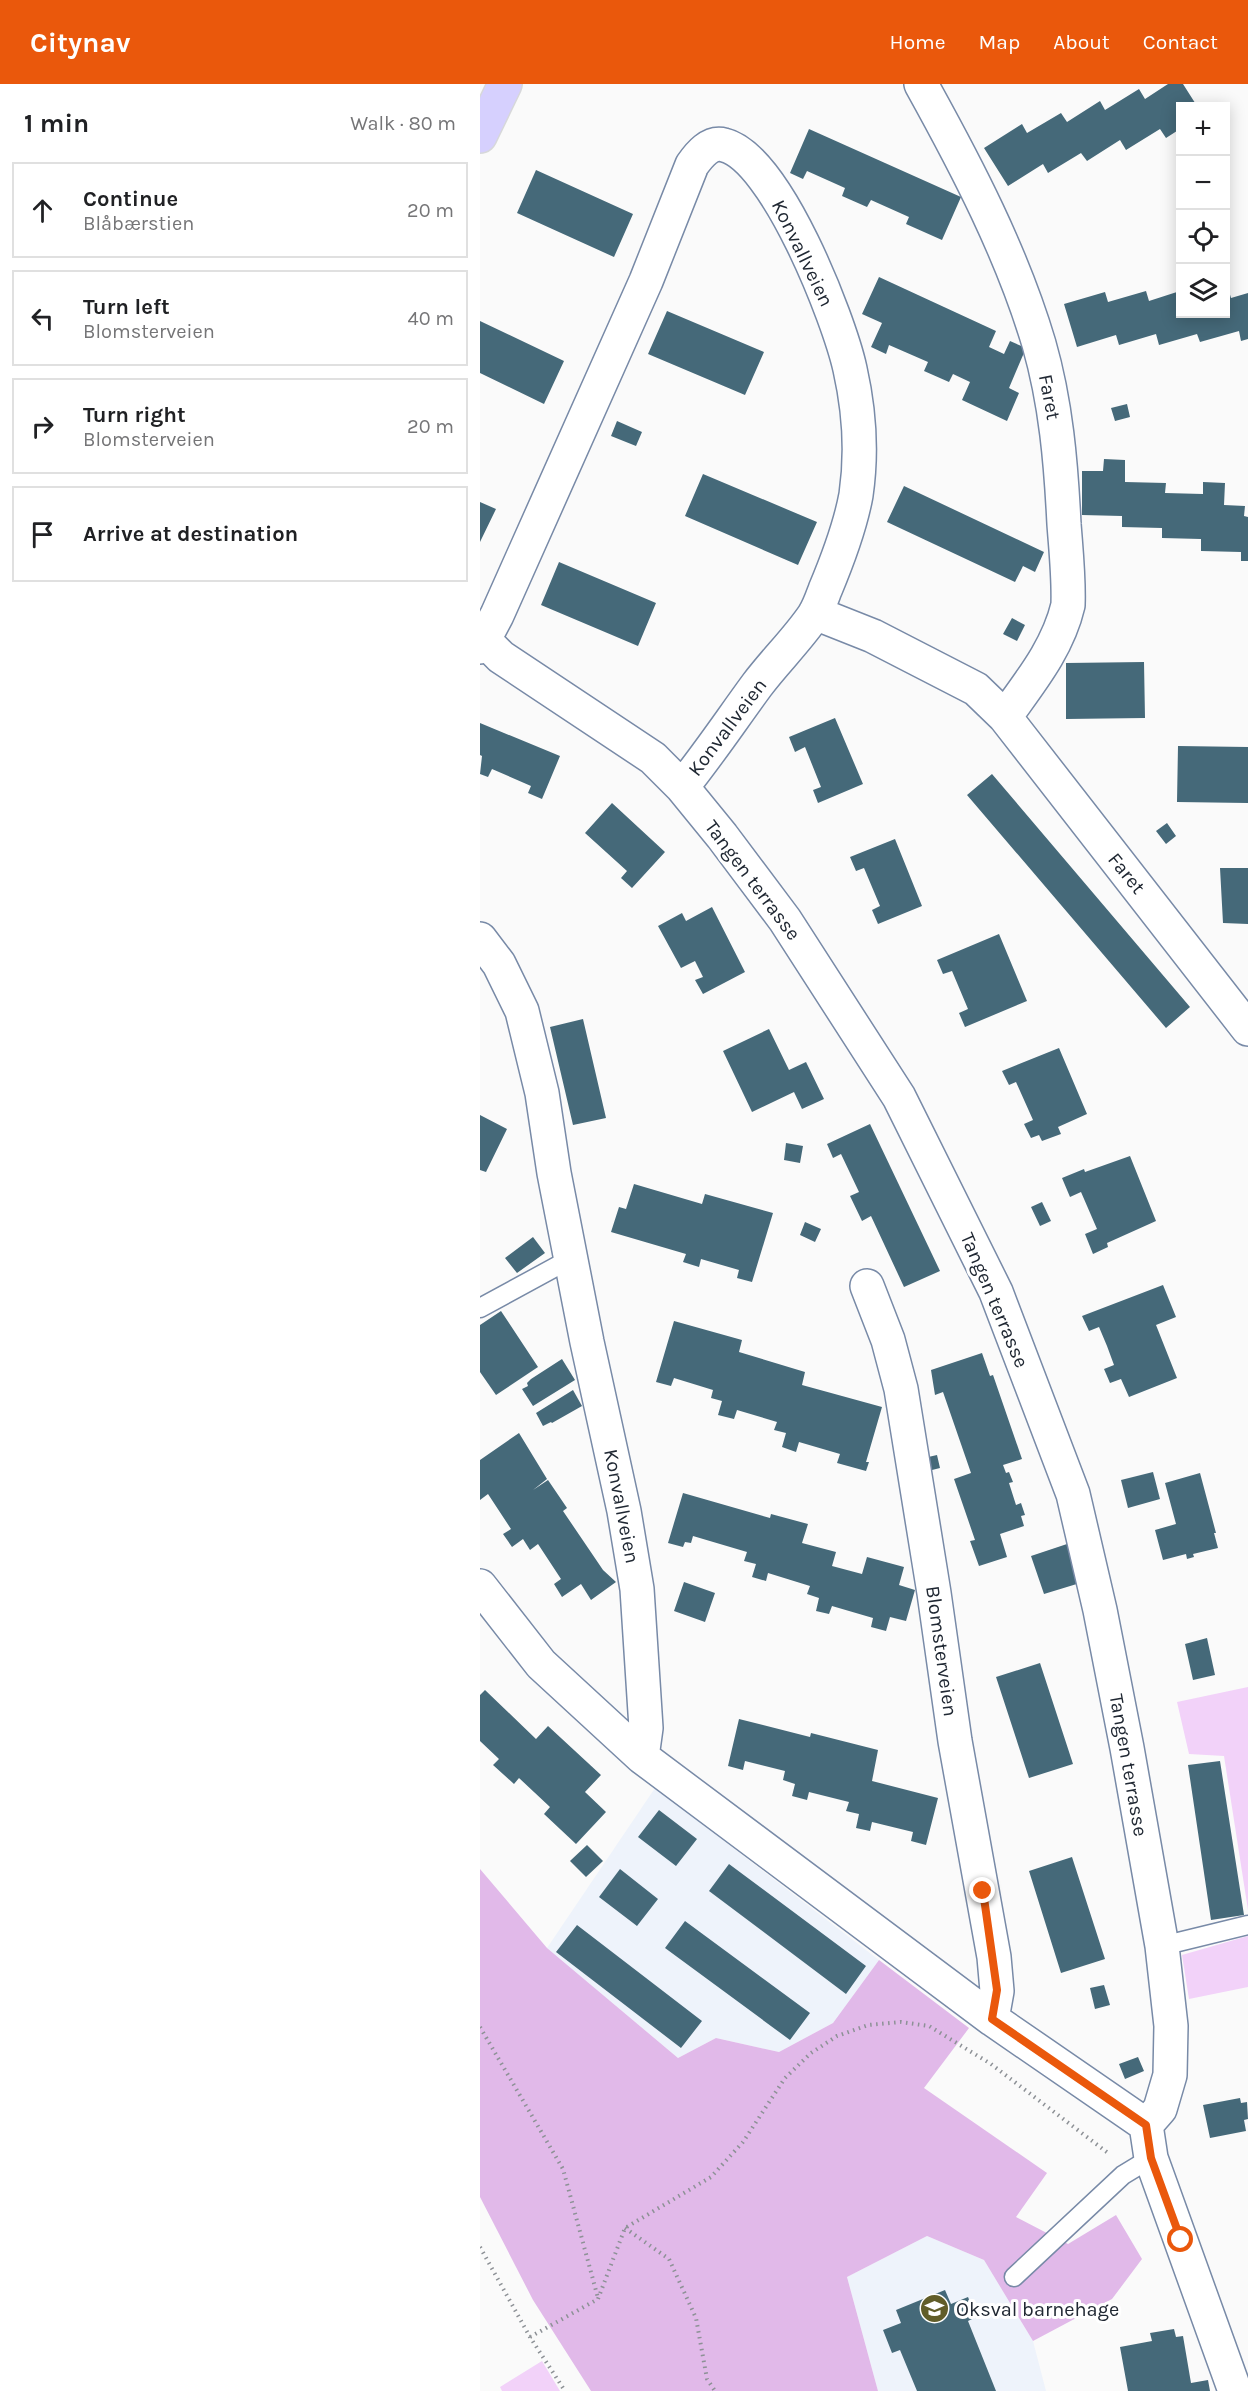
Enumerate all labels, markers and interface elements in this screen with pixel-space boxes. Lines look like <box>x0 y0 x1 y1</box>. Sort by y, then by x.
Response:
text: Citynav <box>30 26 130 59</box>
text: Home <box>890 30 946 54</box>
text: Map <box>979 30 1020 54</box>
text: About <box>1053 30 1110 54</box>
text: Contact <box>1143 30 1218 54</box>
map controls <box>1176 102 1230 318</box>
button: + <box>1176 102 1230 156</box>
text: 1 min <box>24 108 89 139</box>
text: Walk · 80 m <box>350 112 456 135</box>
button: − <box>1176 156 1230 210</box>
text: Continue <box>83 186 178 212</box>
icon: ahead <box>26 194 59 227</box>
street label: Konvallveien <box>767 196 838 310</box>
text: 20 m <box>407 199 454 222</box>
button: locate <box>1176 210 1230 264</box>
text: Blåbærstien <box>83 212 194 235</box>
button: layers <box>1176 264 1230 318</box>
text: Turn left <box>83 294 170 320</box>
icon: left <box>26 302 59 335</box>
text: 40 m <box>408 307 454 330</box>
text: Blomsterveien <box>83 320 215 343</box>
street label: Faret <box>1034 372 1065 422</box>
text: Turn right <box>83 402 186 428</box>
icon: right <box>26 410 59 443</box>
text: 20 m <box>407 415 454 438</box>
text: Blomsterveien <box>83 428 215 451</box>
icon: arrive <box>26 518 59 551</box>
text: Arrive at destination <box>83 521 298 547</box>
street label: Konvallveien <box>683 674 771 781</box>
street label: Tangen terrasse <box>700 816 805 945</box>
street label: Faret <box>1103 848 1150 899</box>
street label: Tangen terrasse <box>956 1229 1033 1371</box>
street label: Konvallveien <box>599 1447 644 1565</box>
street label: Blomsterveien <box>921 1584 962 1718</box>
street label: Tangen terrasse <box>1105 1692 1152 1838</box>
route end <box>969 1877 995 1903</box>
route start <box>1167 2226 1193 2252</box>
school or university icon: Oksval barnehage <box>919 2293 951 2325</box>
place label: Oksval barnehage <box>956 2298 1119 2321</box>

